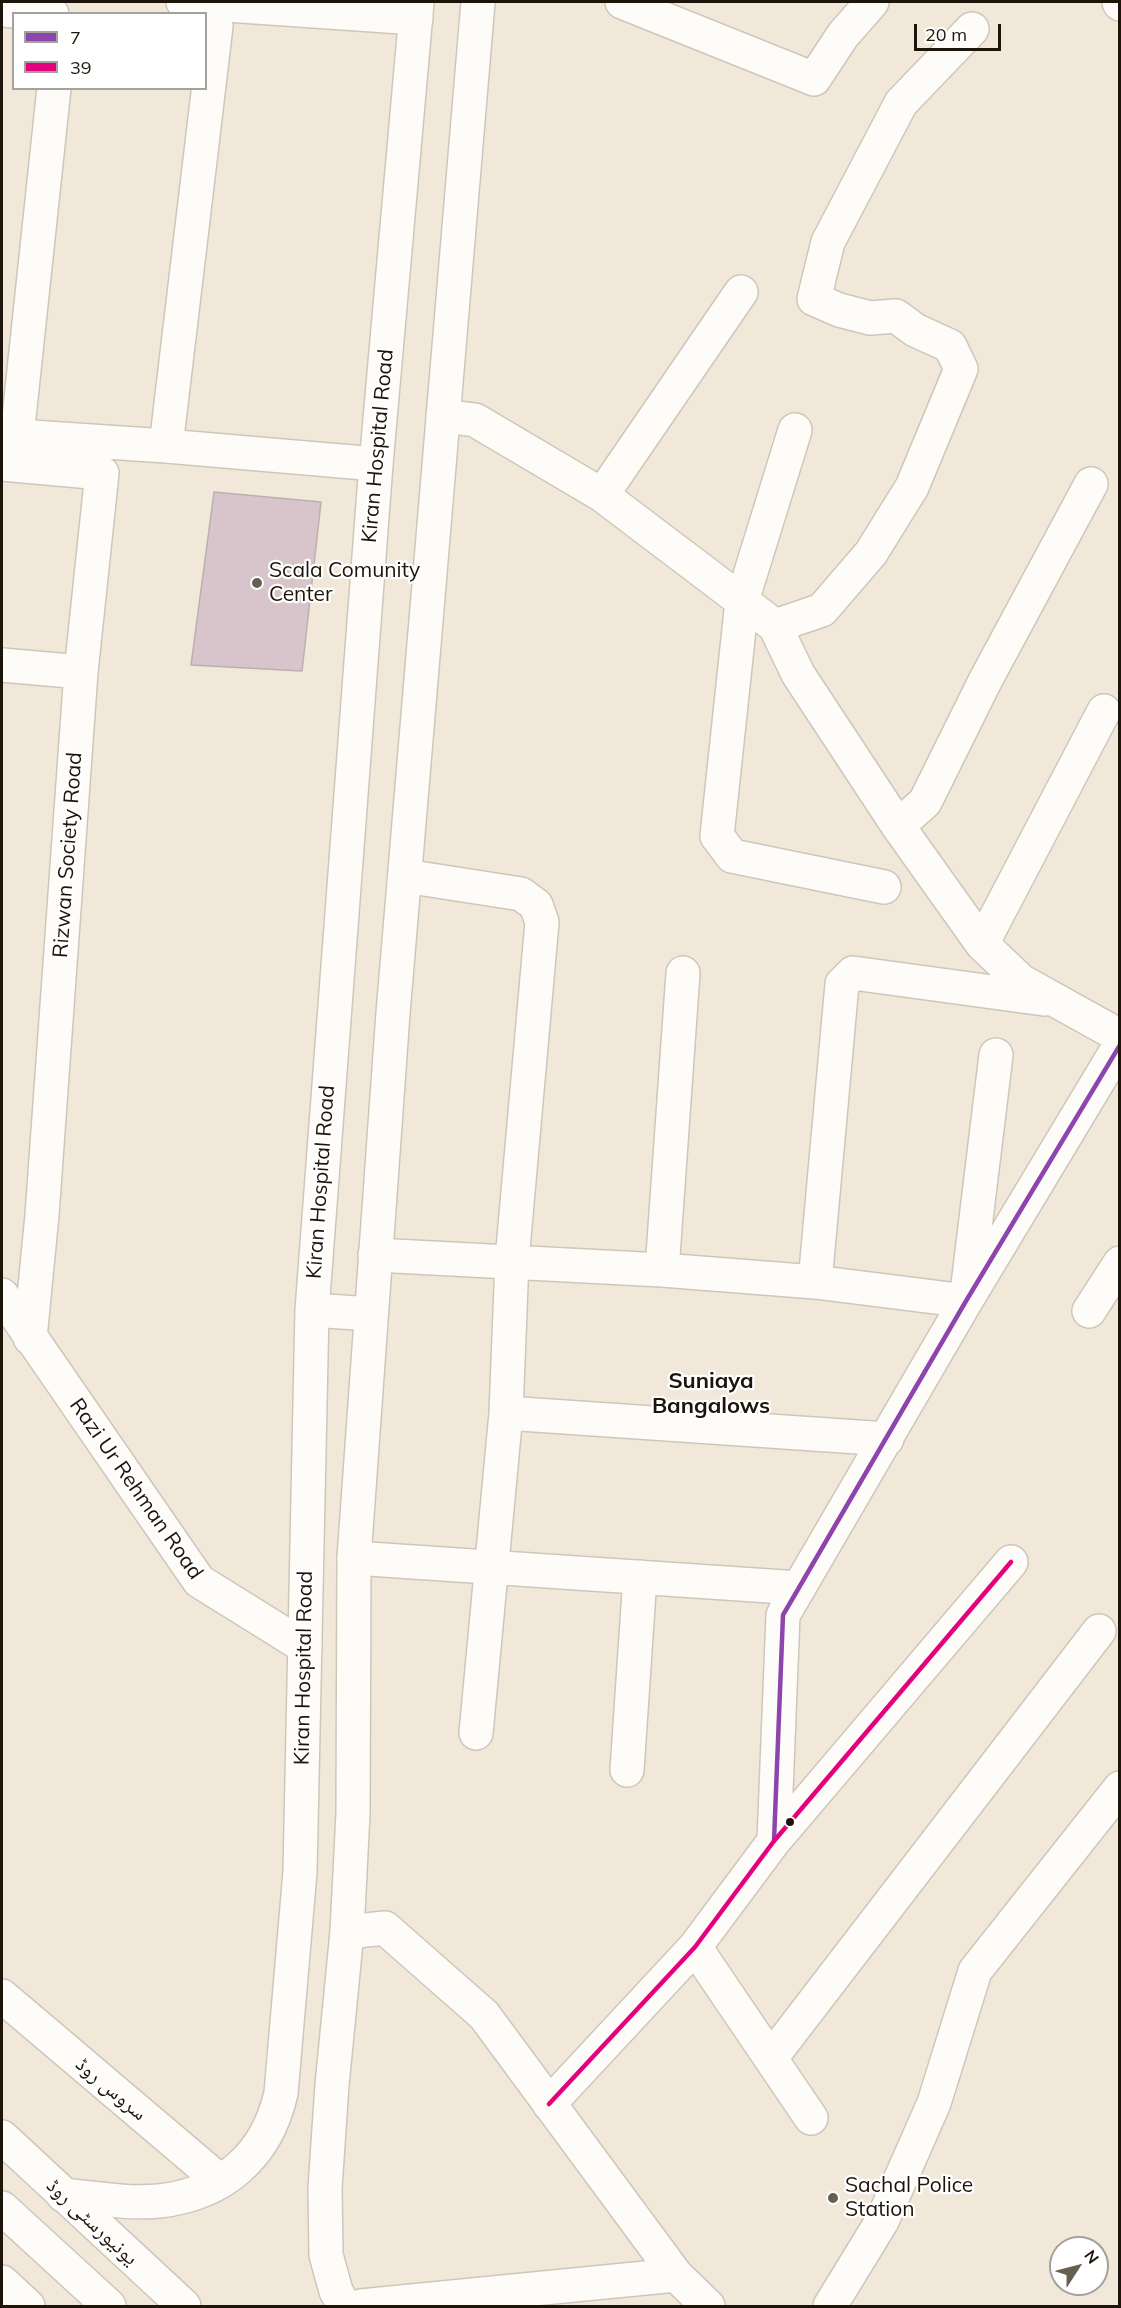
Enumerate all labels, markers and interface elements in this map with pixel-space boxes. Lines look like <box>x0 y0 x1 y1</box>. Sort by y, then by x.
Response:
legend <box>12 12 207 90</box>
scale bar <box>917 12 1004 50</box>
text: 20 m <box>925 23 967 46</box>
text: 7 <box>70 26 81 49</box>
text: 39 <box>70 56 92 79</box>
street label: Kiran Hospital Road <box>357 348 399 544</box>
place label: Scala Comunity Center <box>269 558 420 608</box>
marker: Scala Comunity Center <box>250 576 264 590</box>
street label: Rizwan Society Road <box>48 751 88 959</box>
street label: Kiran Hospital Road <box>302 1084 340 1280</box>
district label: Suniaya Bangalows <box>652 1368 770 1420</box>
street label: Razi Ur Rehman Road <box>64 1394 208 1584</box>
street label: Kiran Hospital Road <box>290 1571 318 1765</box>
unlabelled marker <box>784 1816 796 1828</box>
street label: سروس روڈ <box>70 2052 152 2126</box>
street label: یونیورسٹی روڈ <box>41 2173 143 2271</box>
place label: Sachal Police Station <box>845 2173 973 2223</box>
marker: Sachal Police Station <box>826 2191 840 2205</box>
north arrow <box>1049 2236 1109 2296</box>
text: N <box>1080 2246 1104 2267</box>

